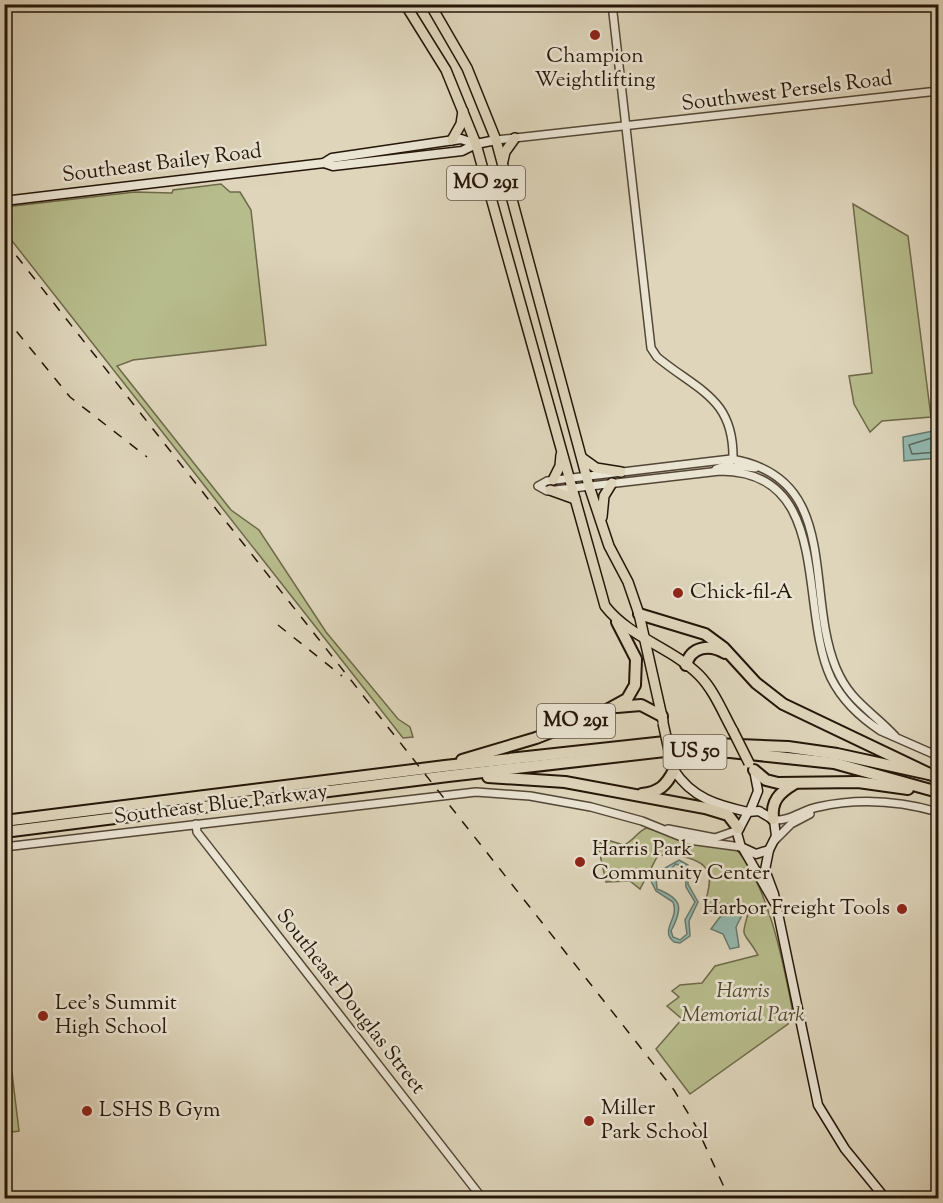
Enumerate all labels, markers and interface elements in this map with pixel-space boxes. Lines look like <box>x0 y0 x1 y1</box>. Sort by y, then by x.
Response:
marker: Champion Weightlifting <box>588 28 602 42</box>
place label: Champion Weightlifting <box>534 42 656 96</box>
street label: Southwest Persels Road <box>680 64 894 120</box>
street label: Southeast Bailey Road <box>60 137 264 191</box>
road number: MO 291 <box>447 166 525 200</box>
place label: Chick-fil-A <box>690 578 793 608</box>
marker: Chick-fil-A <box>671 586 685 600</box>
road number: MO 291 <box>537 704 615 738</box>
road number: US 50 <box>664 735 726 769</box>
street label: Southeast Blue Parkway <box>112 777 330 833</box>
place label: Harris Park Community Center <box>592 835 770 889</box>
marker: Harris Park Community Center <box>573 855 587 869</box>
place label: Harbor Freight Tools <box>702 894 890 924</box>
marker: Harbor Freight Tools <box>895 902 909 916</box>
street label: Southeast Douglas Street <box>268 903 432 1101</box>
park label: Harris Memorial Park <box>681 977 805 1031</box>
place label: Lee's Summit High School <box>55 989 177 1043</box>
marker: Lee's Summit High School <box>36 1009 50 1023</box>
place label: Miller Park School <box>601 1094 709 1148</box>
place label: LSHS B Gym <box>99 1096 221 1126</box>
marker: LSHS B Gym <box>80 1104 94 1118</box>
marker: Miller Park School <box>582 1114 596 1128</box>

